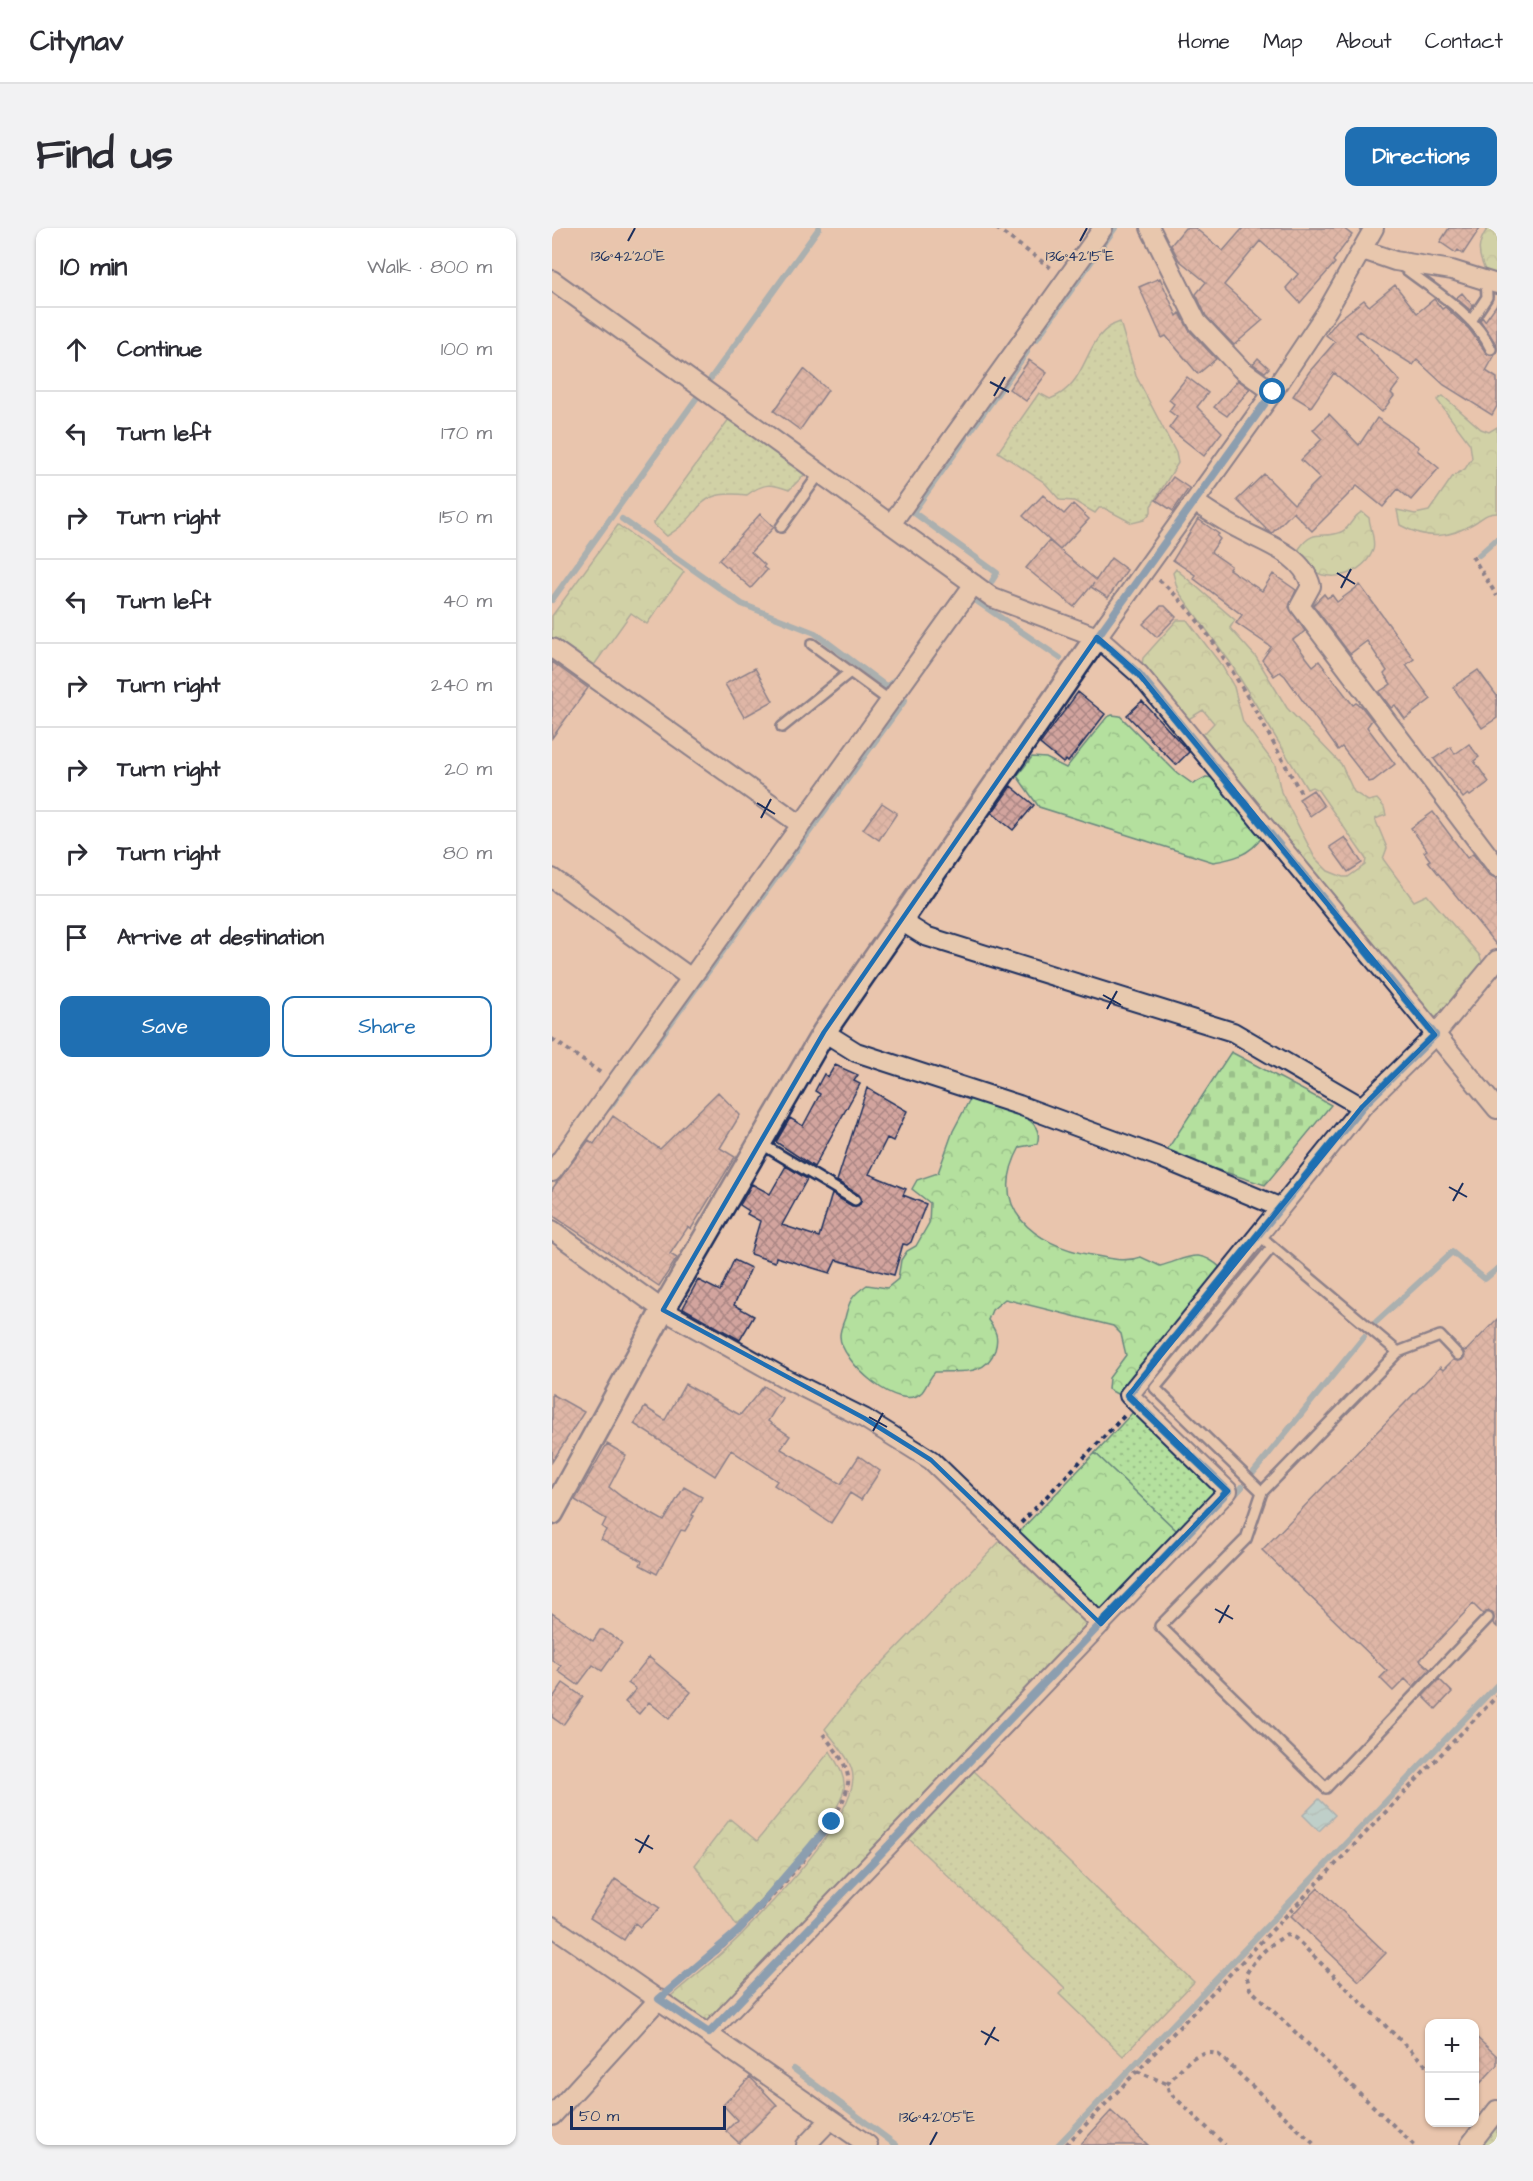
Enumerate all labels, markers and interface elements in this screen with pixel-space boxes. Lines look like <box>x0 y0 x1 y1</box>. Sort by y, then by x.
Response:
text: Citynav <box>30 22 124 61</box>
text: Home <box>1178 27 1230 56</box>
text: Map <box>1263 27 1303 56</box>
text: About <box>1336 27 1392 56</box>
text: Contact <box>1425 27 1503 56</box>
text: Find us <box>36 127 173 185</box>
button: Directions <box>1345 127 1497 186</box>
text: 136°42'20"E <box>591 246 665 267</box>
text: 136°42'15"E <box>1046 246 1114 267</box>
text: 10 min <box>60 249 127 285</box>
text: Walk · 800 m <box>367 253 492 281</box>
icon: ahead <box>60 333 93 366</box>
text: Continue <box>117 334 202 365</box>
text: 100 m <box>441 335 492 363</box>
route start <box>1259 378 1285 404</box>
icon: left <box>60 417 93 450</box>
text: Turn left <box>117 418 211 449</box>
text: 170 m <box>441 419 492 447</box>
icon: right <box>60 501 93 534</box>
text: Turn right <box>117 502 220 533</box>
text: 150 m <box>439 503 492 531</box>
icon: left <box>60 585 93 618</box>
text: Turn left <box>117 586 211 617</box>
text: 40 m <box>442 587 492 615</box>
icon: right <box>60 669 93 702</box>
text: Turn right <box>117 670 220 701</box>
text: 240 m <box>431 671 492 699</box>
icon: right <box>60 753 93 786</box>
text: Turn right <box>117 754 220 785</box>
text: 20 m <box>444 755 492 783</box>
icon: right <box>60 837 93 870</box>
text: Turn right <box>117 838 220 869</box>
text: 80 m <box>443 839 492 867</box>
icon: arrive <box>60 921 93 954</box>
text: Arrive at destination <box>117 922 324 953</box>
button: Save <box>60 996 270 1057</box>
button: Share <box>282 996 492 1057</box>
route end <box>818 1808 844 1834</box>
map controls <box>1425 2019 1479 2127</box>
button: + <box>1425 2019 1479 2073</box>
button: − <box>1425 2073 1479 2127</box>
scale bar <box>570 2103 726 2130</box>
text: 50 m <box>579 2105 619 2127</box>
text: 136°42'05"E <box>899 2107 975 2128</box>

